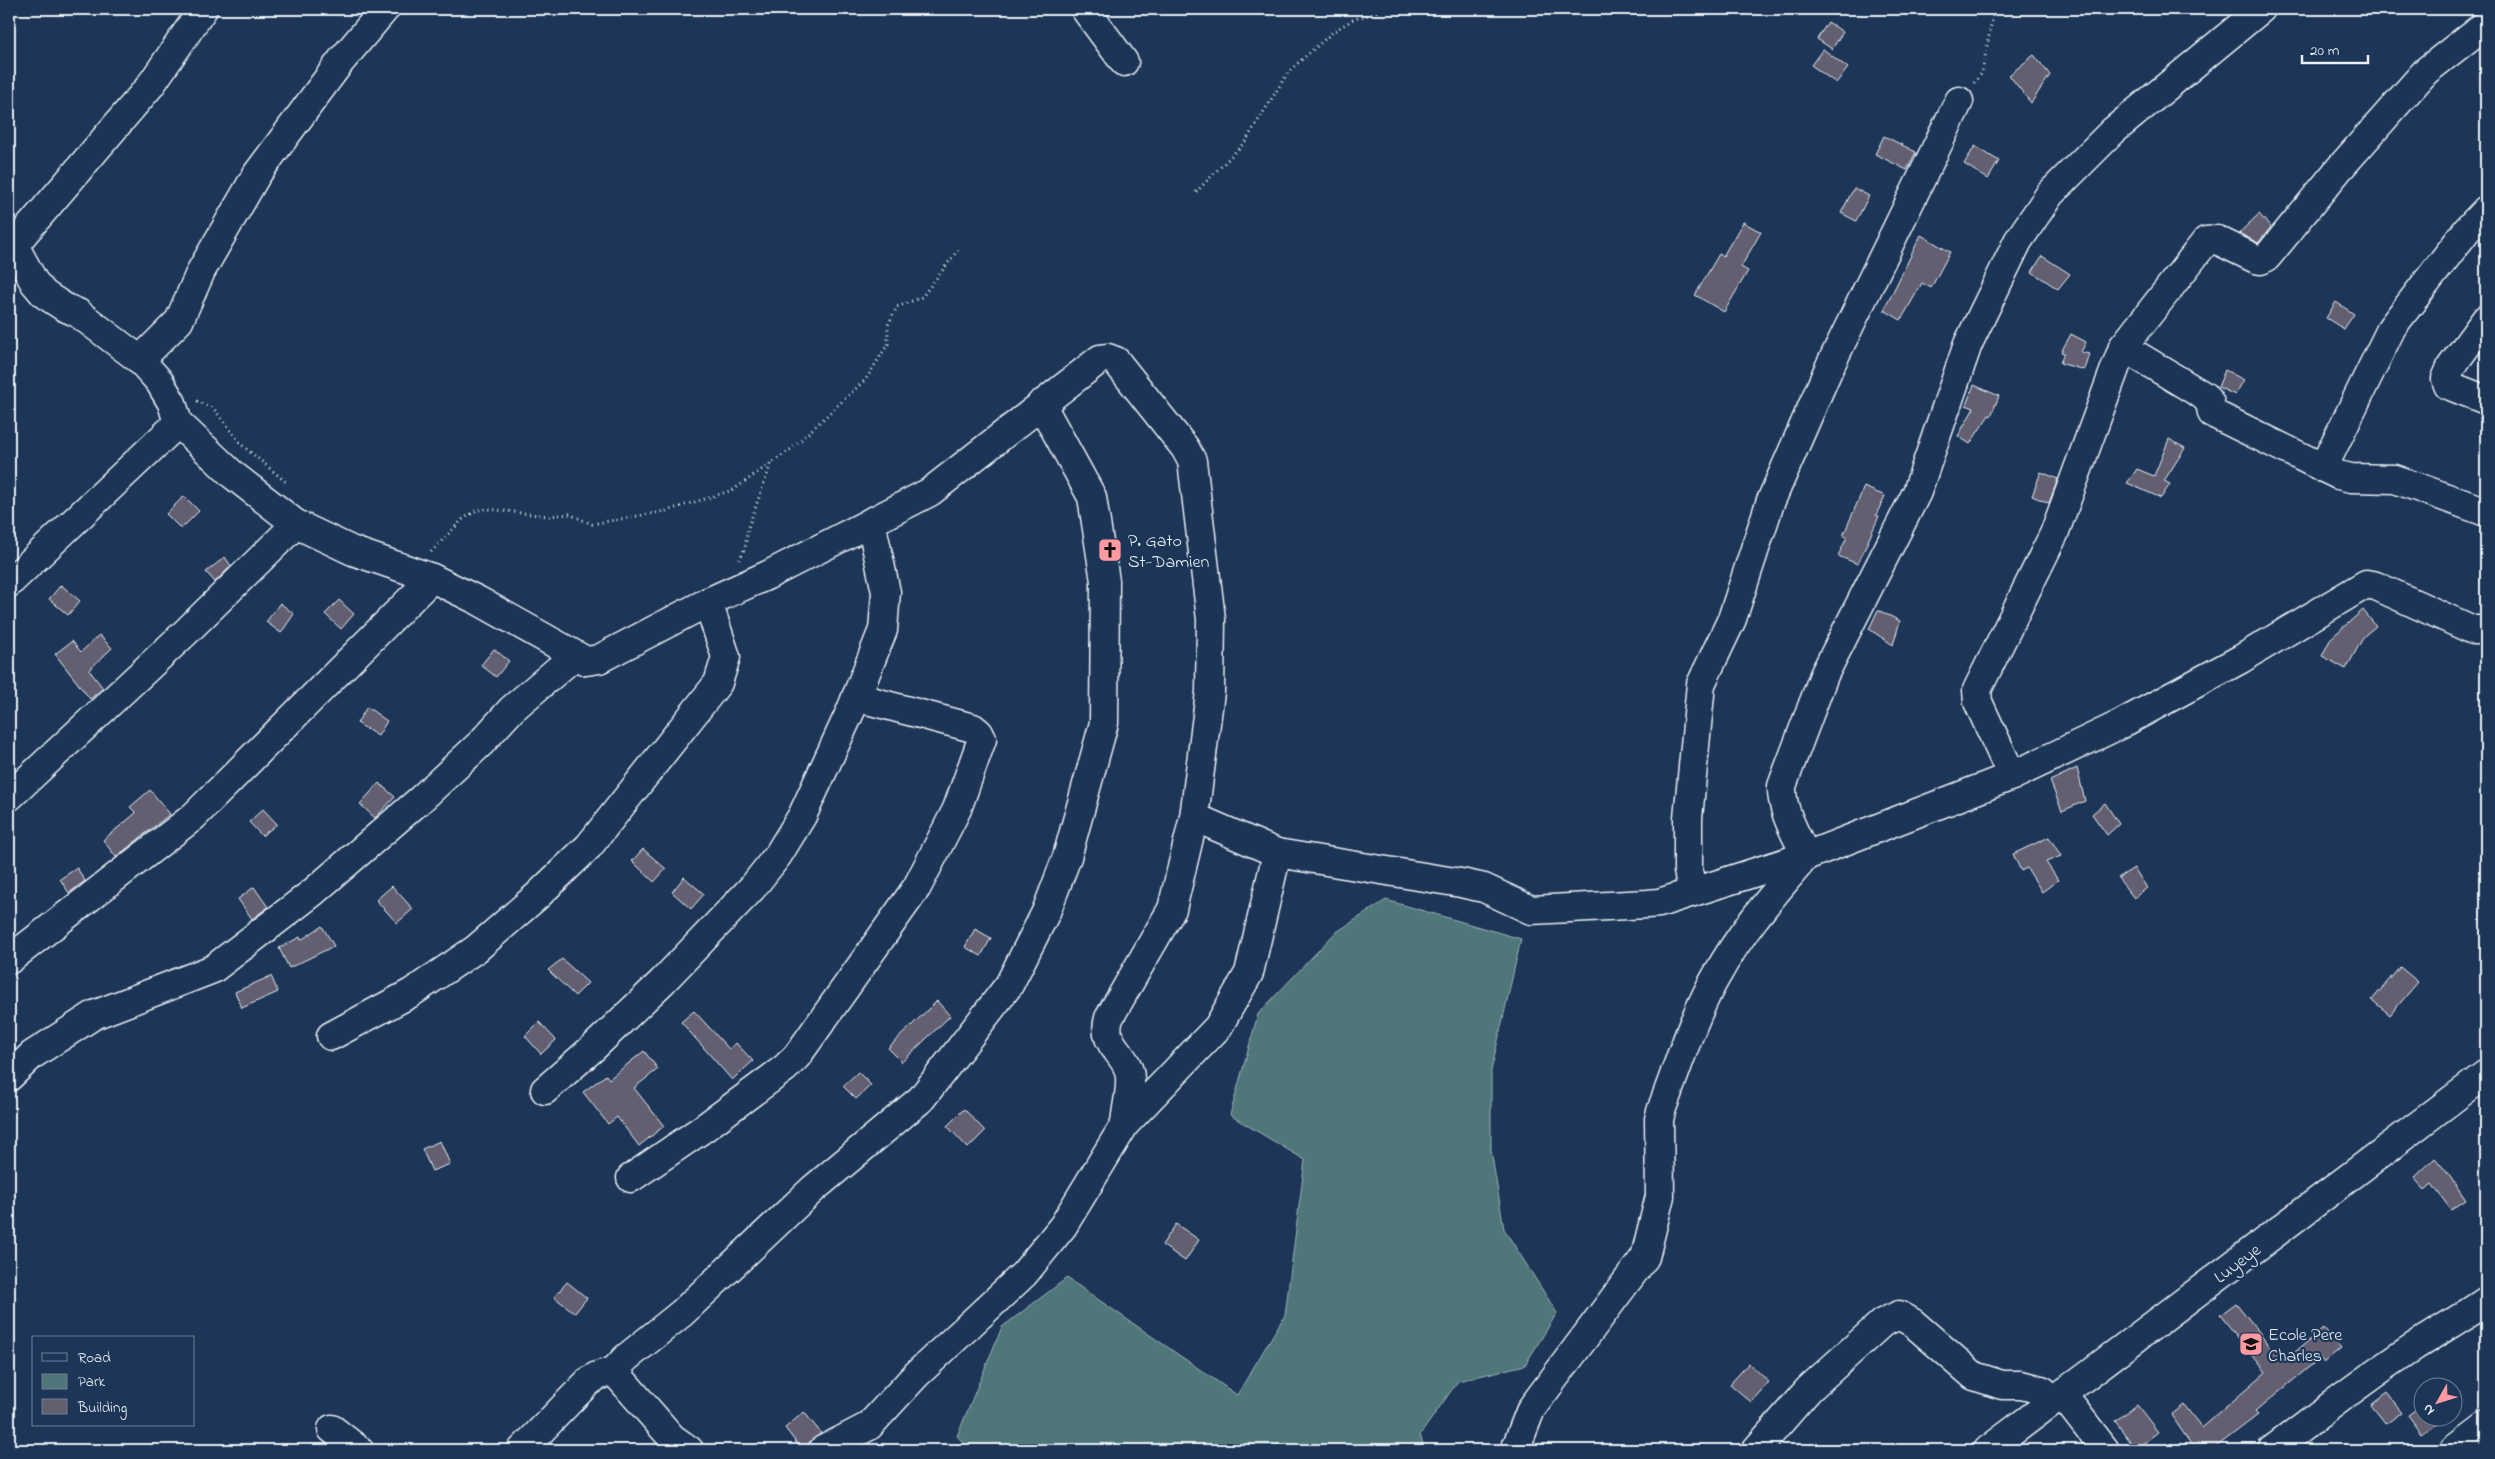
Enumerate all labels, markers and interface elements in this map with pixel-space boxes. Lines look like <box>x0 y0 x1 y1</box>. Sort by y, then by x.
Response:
scale bar <box>2302 32 2369 64</box>
text: 20 m <box>2310 40 2340 62</box>
place label: P. Gato St-Damien <box>1128 529 1210 576</box>
church icon: P. Gato St-Damien <box>1097 537 1123 563</box>
street label: Luyeye <box>2209 1238 2268 1291</box>
place label: Ecole Pere Charles <box>2268 1323 2343 1370</box>
school or university icon: Ecole Pere Charles <box>2238 1331 2264 1357</box>
legend <box>32 1336 195 1426</box>
text: Road <box>78 1347 111 1369</box>
text: Park <box>78 1371 106 1393</box>
north arrow <box>2412 1376 2462 1426</box>
text: Building <box>77 1397 127 1420</box>
text: N <box>2418 1399 2440 1420</box>

